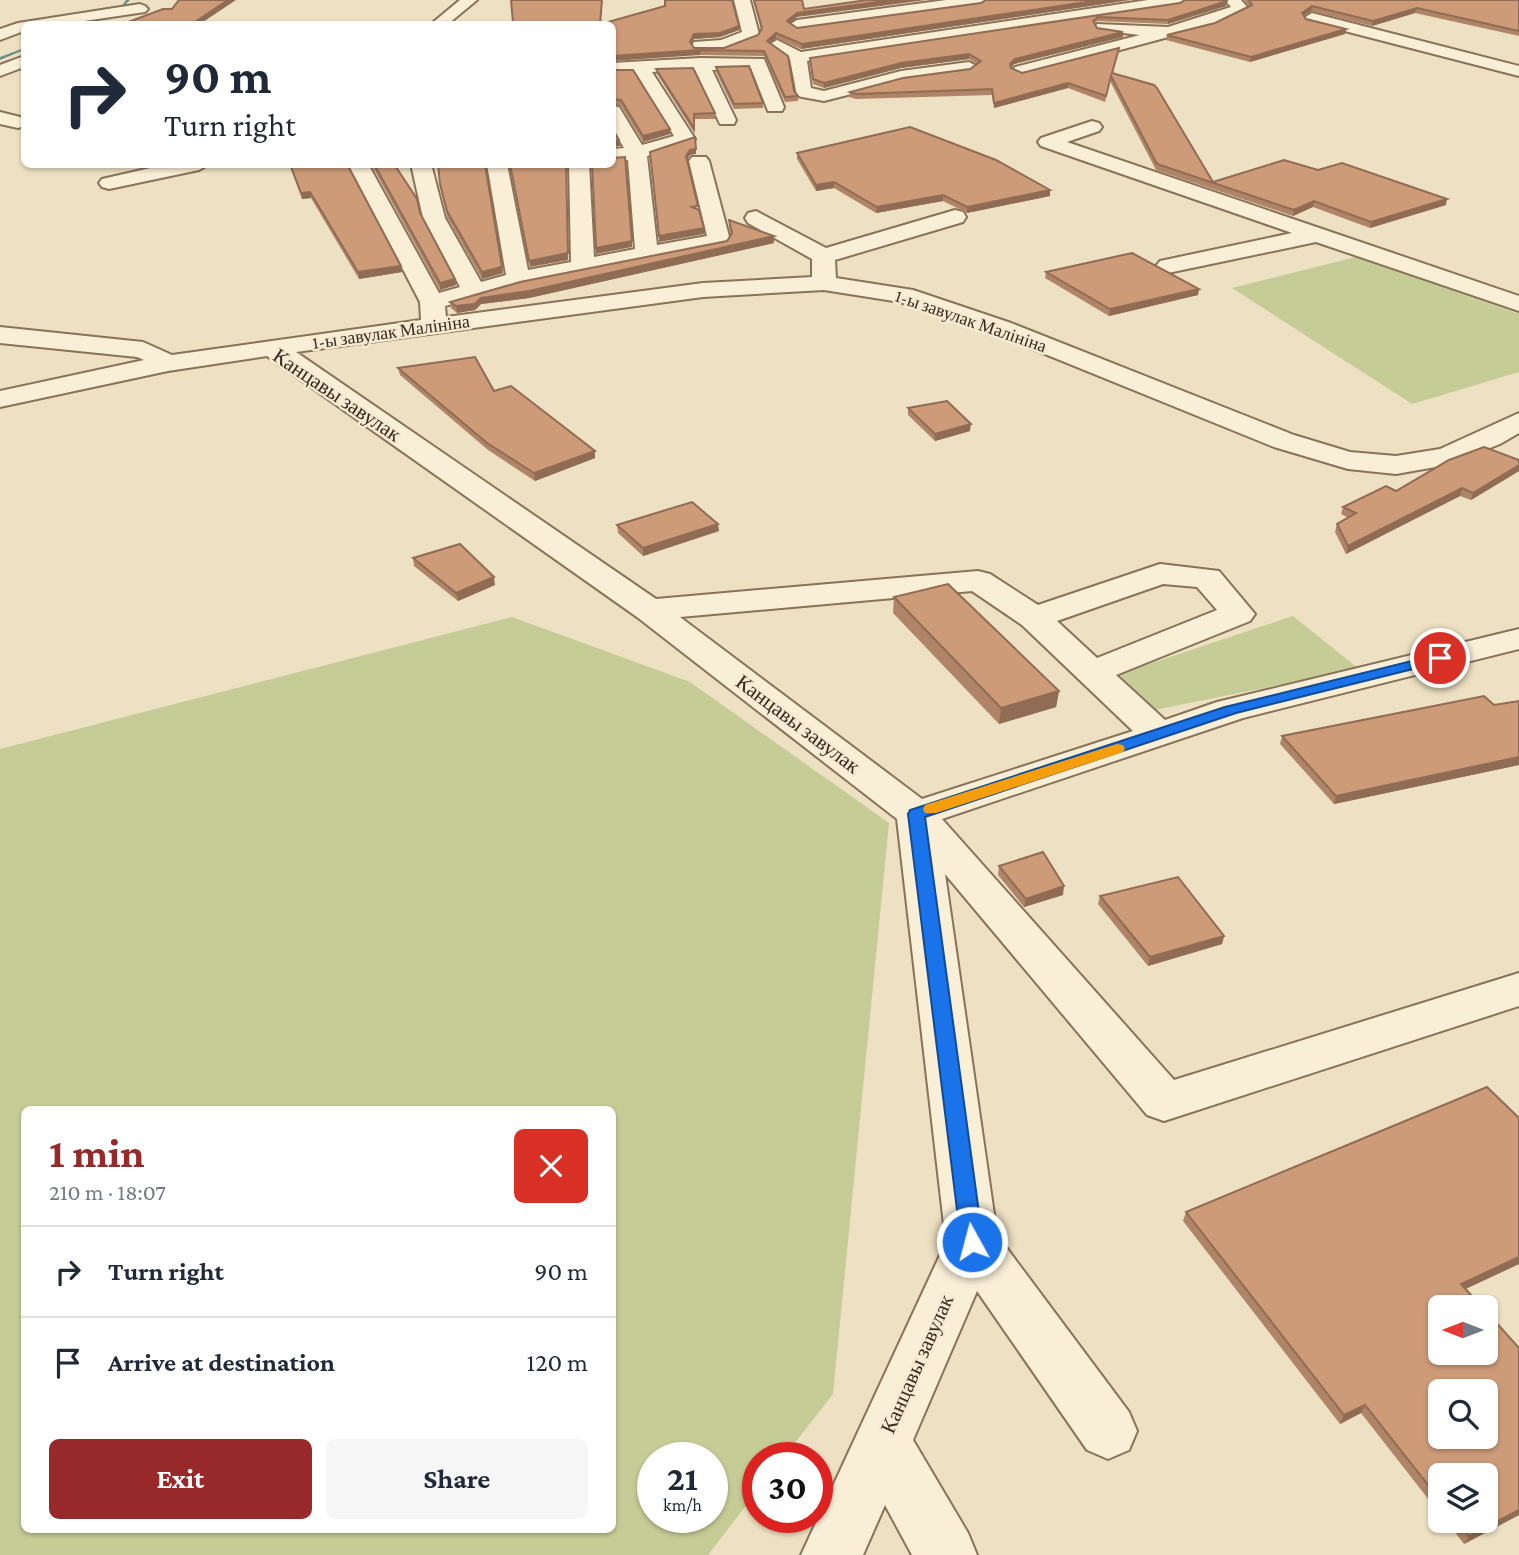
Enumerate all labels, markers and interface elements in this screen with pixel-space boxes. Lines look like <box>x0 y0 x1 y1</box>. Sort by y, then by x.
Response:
icon: right <box>49 49 140 140</box>
text: 90 m <box>164 49 271 104</box>
text: Turn right <box>164 107 296 143</box>
street label: 1-ы завулак Малініна <box>893 286 1049 356</box>
street label: 1-ы завулак Малініна <box>311 311 471 353</box>
street label: Канцавы завулак <box>268 343 406 447</box>
pin <box>1410 628 1470 688</box>
icon: arrive <box>1421 639 1459 677</box>
street label: Канцавы завулак <box>731 670 865 779</box>
text: 1 min <box>49 1129 145 1176</box>
button: close <box>514 1129 588 1203</box>
text: 210 m · 18:07 <box>49 1179 166 1205</box>
position arrow <box>935 1205 1009 1279</box>
icon: right <box>49 1253 87 1291</box>
text: Turn right <box>108 1257 224 1286</box>
text: 90 m <box>534 1257 588 1286</box>
street label: Канцавы завулак <box>876 1290 959 1437</box>
north arrow <box>1428 1295 1498 1365</box>
map controls <box>1428 1295 1498 1533</box>
icon: arrive <box>49 1344 87 1382</box>
text: Arrive at destination <box>108 1348 335 1377</box>
text: 120 m <box>527 1348 588 1377</box>
button: search <box>1428 1379 1498 1449</box>
button: Exit <box>49 1439 312 1519</box>
button: Share <box>326 1439 588 1519</box>
speed limit sign: 30 <box>742 1442 833 1533</box>
text: 21 <box>667 1459 698 1498</box>
button: layers <box>1428 1463 1498 1533</box>
text: km/h <box>663 1495 702 1515</box>

